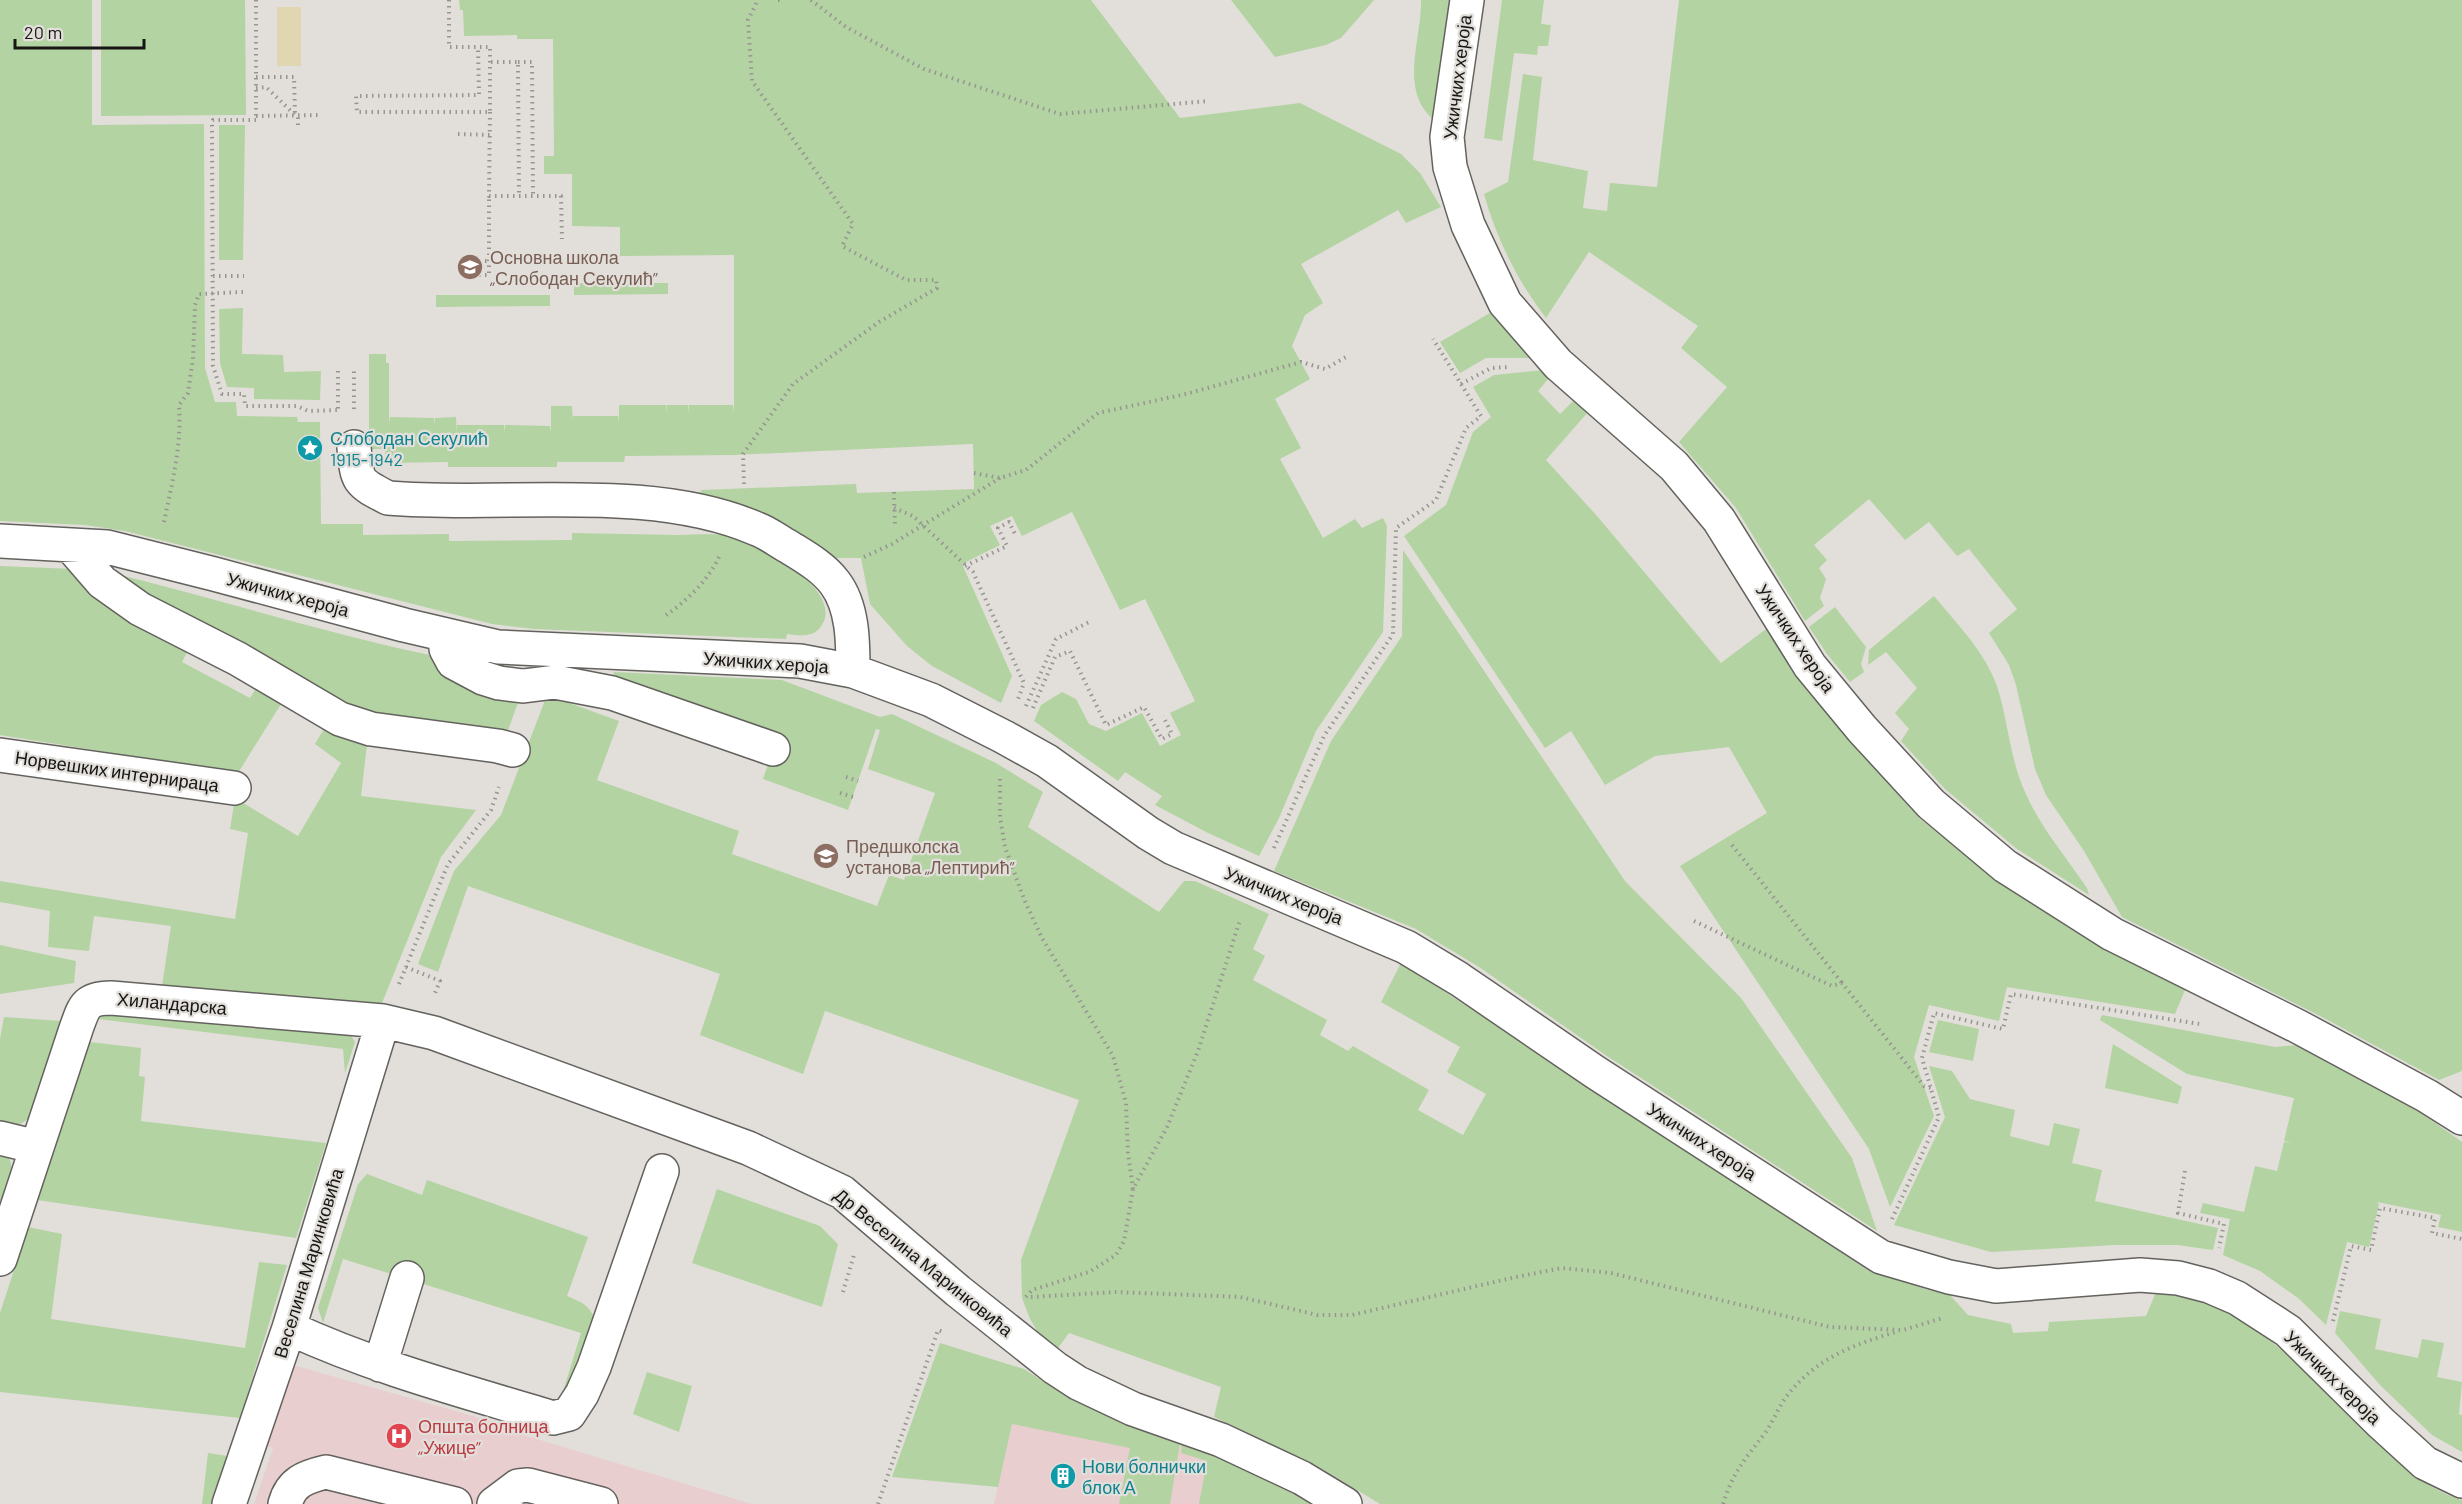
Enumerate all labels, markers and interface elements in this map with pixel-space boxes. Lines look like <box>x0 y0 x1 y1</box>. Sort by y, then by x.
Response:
scale bar <box>15 12 144 50</box>
street label: Ужичких хероја <box>1438 12 1476 141</box>
text: 20 m <box>24 21 62 43</box>
place label: Основна школа „Слободан Секулић” <box>490 246 658 289</box>
school or university icon: Основна школа „Слободан Секулић” <box>455 252 485 282</box>
place label: Слободан Секулић 1915-1942 <box>330 427 488 470</box>
place icon: Слободан Секулић 1915-1942 <box>295 433 325 463</box>
street label: Ужичких хероја <box>224 567 352 621</box>
street label: Ужичких хероја <box>1752 580 1841 697</box>
street label: Ужичких хероја <box>703 647 830 677</box>
street label: Норвешких интернираца <box>14 746 221 796</box>
place label: Предшколска установа „Лептирић” <box>846 835 1015 878</box>
school or university icon: Предшколска установа „Лептирић” <box>811 841 841 871</box>
street label: Ужичких хероја <box>1222 861 1347 929</box>
street label: Хиландарска <box>116 987 229 1019</box>
street label: Ужичких хероја <box>1643 1098 1762 1185</box>
street label: Веселина Маринковића <box>269 1164 348 1361</box>
street label: Др Веселина Маринковића <box>830 1183 1018 1341</box>
street label: Ужичких хероја <box>2280 1325 2387 1429</box>
place label: Општа болница „Ужице” <box>418 1415 550 1458</box>
hospital icon: Општа болница „Ужице” <box>384 1421 414 1451</box>
place label: Нови болнички блок А <box>1082 1455 1206 1498</box>
building icon: Нови болнички блок А <box>1048 1461 1078 1491</box>

